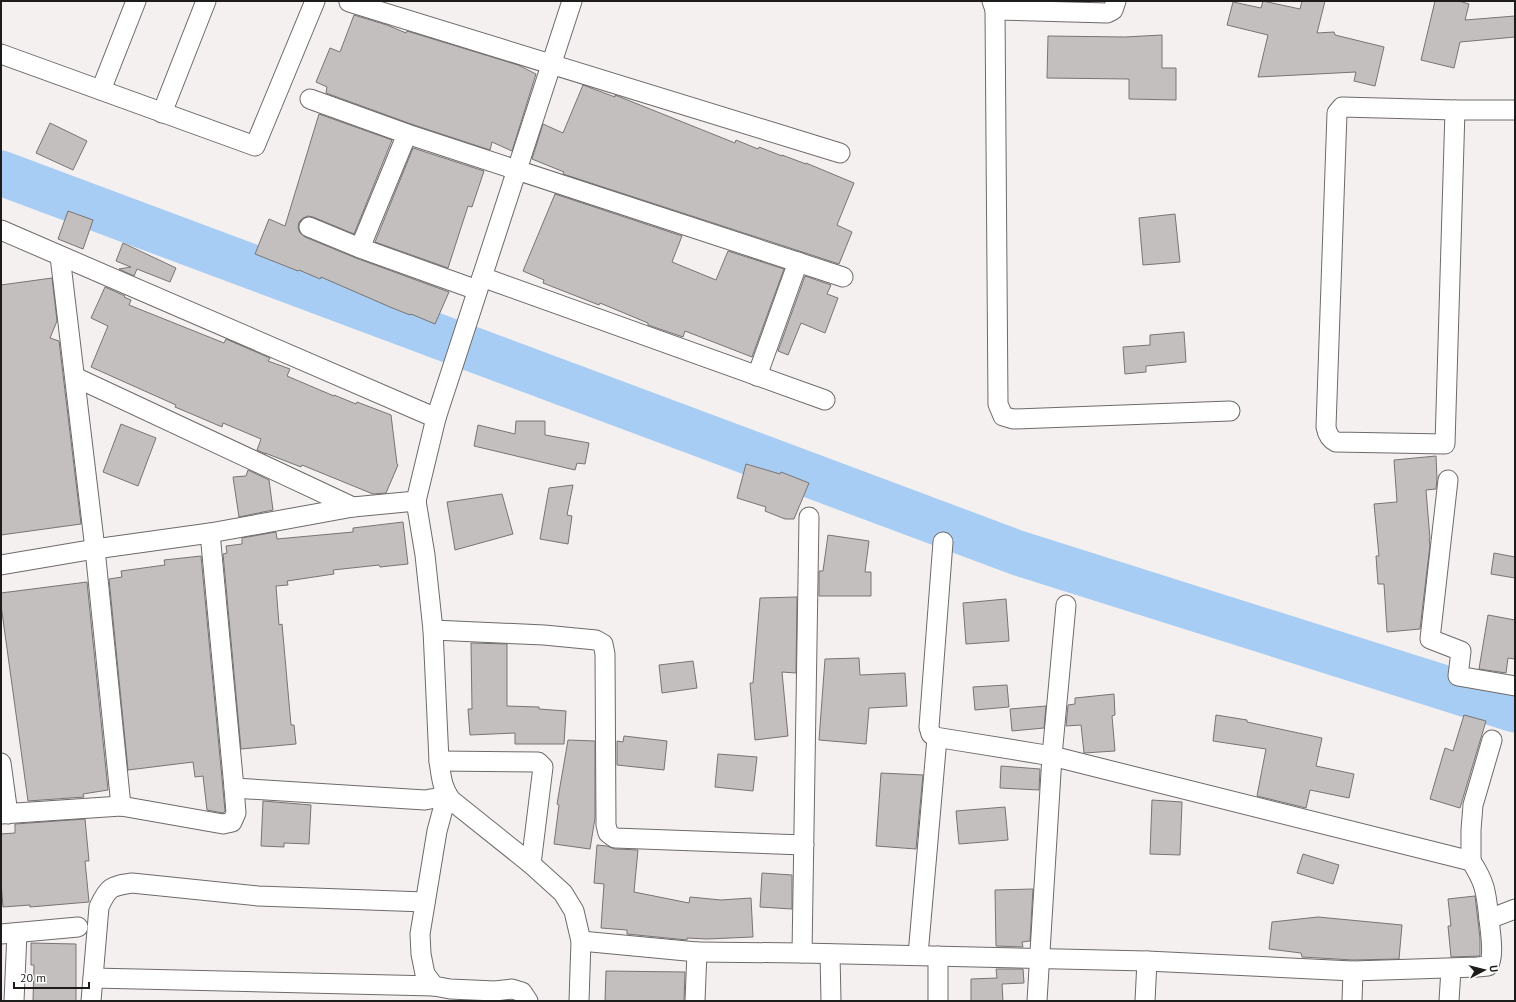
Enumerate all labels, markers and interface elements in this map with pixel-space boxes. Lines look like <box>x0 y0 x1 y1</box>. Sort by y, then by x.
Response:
north arrow <box>1464 950 1504 990</box>
scale bar <box>14 964 89 990</box>
text: U <box>1487 965 1501 973</box>
text: 20 m <box>20 970 46 985</box>

